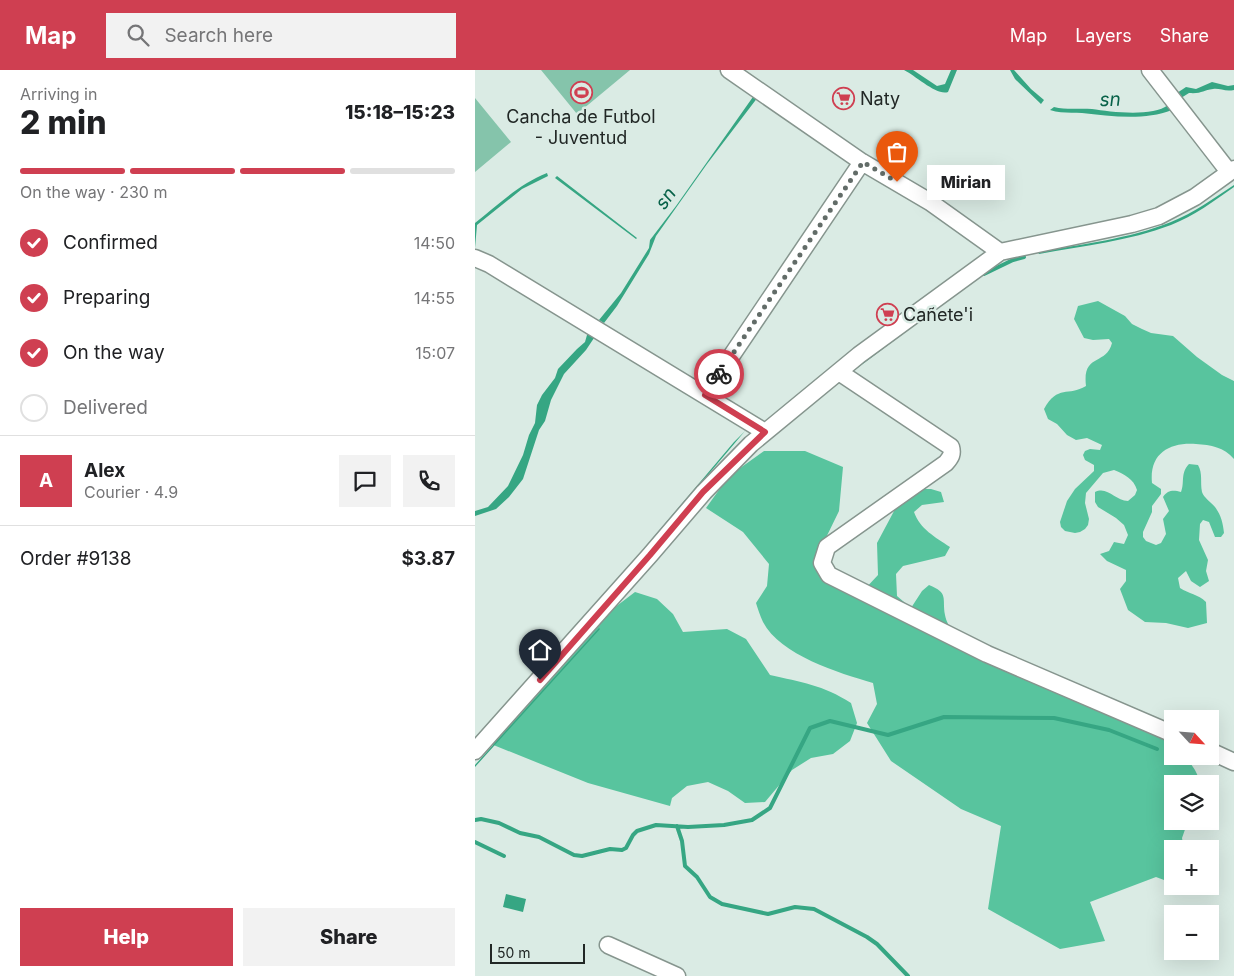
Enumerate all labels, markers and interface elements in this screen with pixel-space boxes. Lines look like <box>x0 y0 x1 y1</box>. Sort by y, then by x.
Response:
search box <box>106 13 456 58</box>
text: Map <box>25 21 76 50</box>
icon: search <box>124 21 152 49</box>
text: Search here <box>164 24 273 47</box>
text: Map <box>1010 25 1047 46</box>
text: Layers <box>1075 25 1132 46</box>
text: Share <box>1160 25 1209 46</box>
sports icon: Cancha de Futbol - Juventud <box>569 80 593 104</box>
text: Arriving in <box>20 84 97 104</box>
supermarket icon: Naty <box>832 87 856 111</box>
place label: Naty <box>860 88 900 109</box>
water label: sn <box>1099 88 1121 111</box>
text: 15:18–15:23 <box>345 101 455 124</box>
text: 2 min <box>20 103 106 142</box>
place label: Cancha de Futbol - Juventud <box>506 106 656 148</box>
pin <box>876 131 918 182</box>
icon: bag <box>883 138 911 166</box>
callout: Mirian <box>927 164 1005 200</box>
text: Mirian <box>941 172 991 192</box>
text: On the way · 230 m <box>20 182 167 202</box>
water label: sn <box>650 183 681 214</box>
icon: check <box>20 229 48 257</box>
text: Confirmed <box>63 231 158 254</box>
text: 14:50 <box>414 233 455 253</box>
icon: check <box>20 284 48 312</box>
text: Preparing <box>63 286 150 309</box>
text: 14:55 <box>414 288 455 308</box>
supermarket icon: Cañete'i <box>875 303 899 327</box>
place label: Cañete'i <box>903 304 973 325</box>
icon: check <box>20 339 48 367</box>
text: On the way <box>63 341 165 364</box>
text: 15:07 <box>415 343 455 363</box>
courier <box>694 349 744 399</box>
icon: bike <box>705 360 733 388</box>
text: Delivered <box>63 396 148 419</box>
button: chat <box>339 455 391 507</box>
button: phone <box>403 455 455 507</box>
text: Alex <box>84 459 125 482</box>
text: A <box>39 469 53 492</box>
text: Courier · 4.9 <box>84 482 178 502</box>
text: Order #9138 <box>20 547 132 570</box>
text: $3.87 <box>401 547 455 570</box>
pin <box>519 629 561 680</box>
icon: home <box>526 636 554 664</box>
north arrow <box>1164 710 1219 765</box>
map controls <box>1164 710 1219 960</box>
button: layers <box>1164 775 1219 830</box>
button: + <box>1164 840 1219 895</box>
button: − <box>1164 905 1219 960</box>
button: Help <box>20 908 233 966</box>
button: Share <box>243 908 455 966</box>
scale bar <box>490 941 585 964</box>
text: 50 m <box>497 944 531 961</box>

